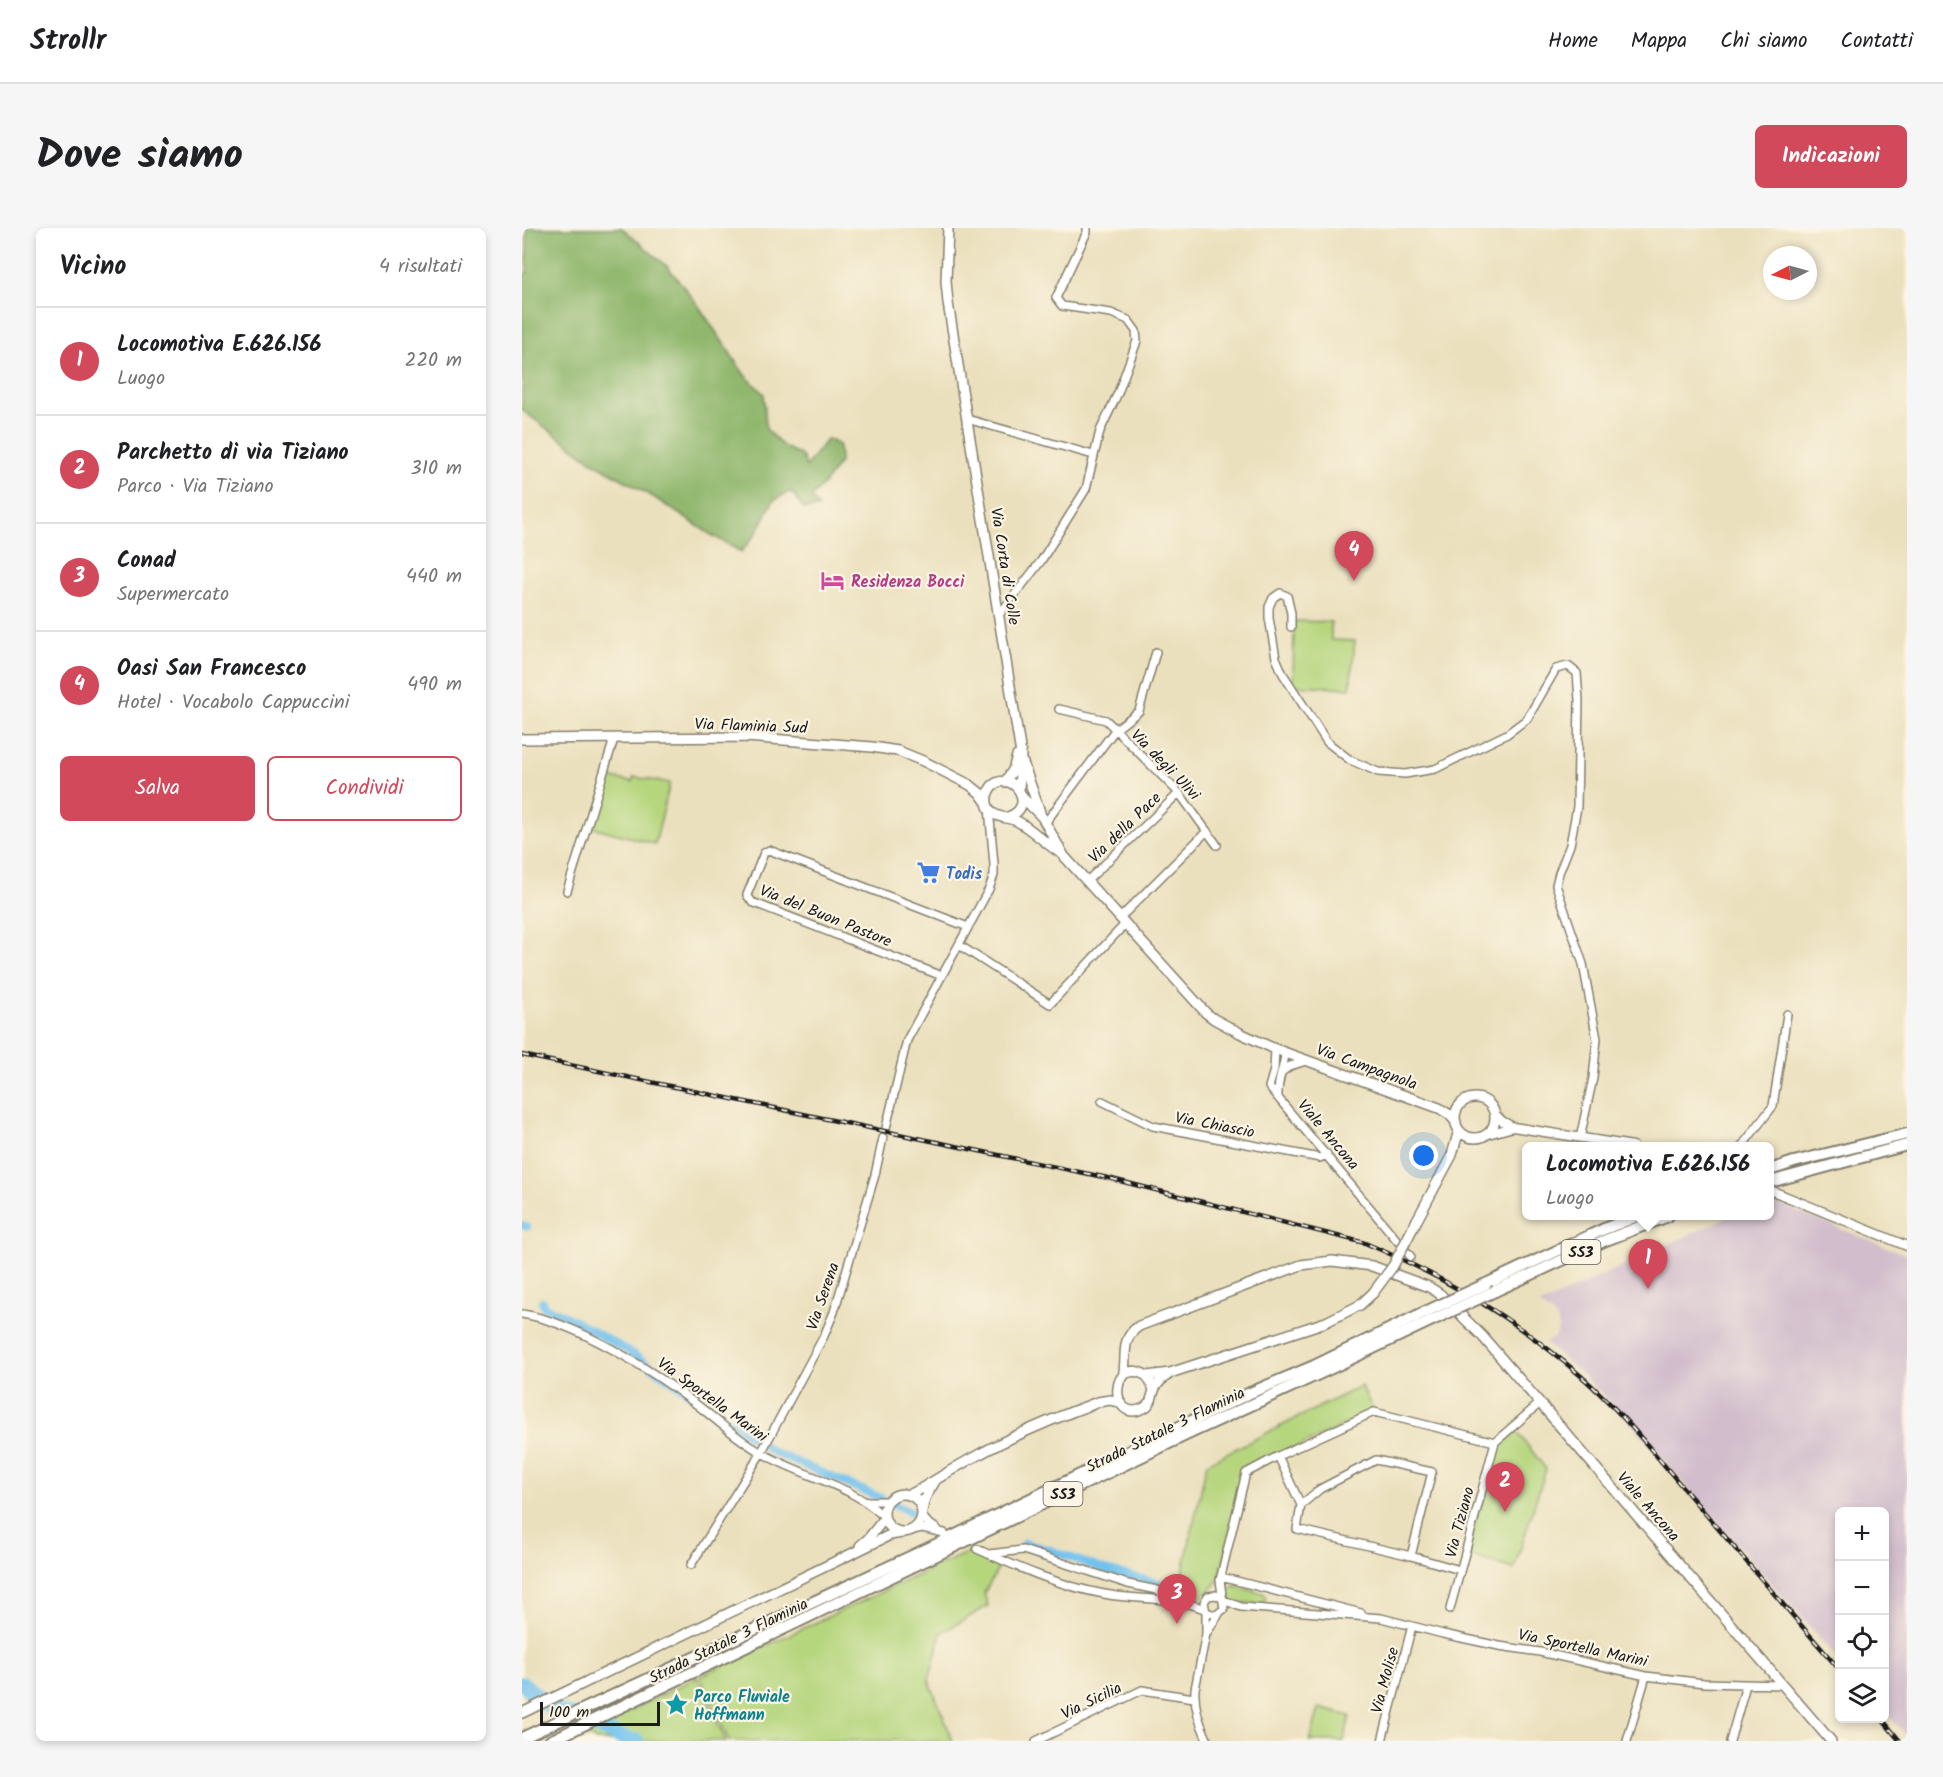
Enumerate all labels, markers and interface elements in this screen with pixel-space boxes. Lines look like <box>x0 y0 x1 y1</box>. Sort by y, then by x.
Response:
text: Strollr <box>30 19 106 64</box>
text: Home <box>1548 25 1598 58</box>
text: Mappa <box>1631 25 1687 58</box>
text: Chi siamo <box>1720 25 1807 58</box>
text: Contatti <box>1840 25 1913 58</box>
text: Dove siamo <box>36 123 243 190</box>
button: Indicazioni <box>1755 125 1907 188</box>
text: Vicino <box>60 246 126 288</box>
north arrow <box>1763 246 1817 300</box>
text: 4 risultati <box>379 251 462 283</box>
text: Locomotiva E.626.156 <box>117 328 321 363</box>
text: 1 <box>76 345 83 377</box>
text: 220 m <box>405 345 462 377</box>
text: Luogo <box>117 363 165 395</box>
text: Parchetto di via Tiziano <box>117 436 349 471</box>
text: 2 <box>74 453 85 485</box>
text: 310 m <box>410 453 462 485</box>
text: Parco · Via Tiziano <box>117 471 274 503</box>
street label: Via Corta di Colle <box>983 506 1026 627</box>
pin: 4 <box>1334 532 1374 581</box>
text: Conad <box>117 544 176 579</box>
text: 3 <box>74 561 85 593</box>
text: 440 m <box>406 561 462 593</box>
hotel icon: Residenza Bocci <box>820 568 846 594</box>
place label: Residenza Bocci <box>851 570 965 595</box>
text: Supermercato <box>117 579 229 611</box>
text: Oasi San Francesco <box>117 652 306 687</box>
text: 4 <box>74 669 85 701</box>
text: 490 m <box>407 669 462 701</box>
text: Hotel · Vocabolo Cappuccini <box>117 687 349 719</box>
street label: Via Flaminia Sud <box>694 712 809 741</box>
street label: Via degli Ulivi <box>1124 724 1206 807</box>
button: Salva <box>60 756 255 821</box>
button: Condividi <box>267 756 462 821</box>
street label: Via della Pace <box>1083 787 1167 870</box>
supermarket icon: Todis <box>915 860 941 886</box>
place label: Todis <box>946 862 983 887</box>
street label: Via del Buon Pastore <box>755 878 895 954</box>
street label: Via Campagnola <box>1312 1038 1421 1097</box>
street label: Viale Ancona <box>1291 1094 1365 1176</box>
street label: Via Chiascio <box>1173 1106 1257 1145</box>
your location <box>1409 1141 1438 1170</box>
popup <box>1522 1142 1774 1220</box>
text: Locomotiva E.626.156 <box>1546 1148 1750 1183</box>
text: Luogo <box>1546 1183 1594 1215</box>
road number: SS3 <box>1562 1240 1600 1264</box>
pin: 1 <box>1628 1240 1668 1289</box>
street label: Via Serena <box>800 1259 847 1334</box>
street label: Via Sportella Marini <box>652 1351 774 1450</box>
street label: Strada Statale 3 Flaminia <box>1082 1381 1250 1480</box>
pin: 2 <box>1486 1462 1524 1512</box>
street label: Viale Ancona <box>1610 1466 1686 1548</box>
road number: SS3 <box>1044 1482 1082 1506</box>
street label: Via Tiziano <box>1439 1484 1482 1561</box>
map controls <box>1835 1507 1889 1723</box>
button: + <box>1835 1507 1889 1561</box>
button: − <box>1835 1561 1889 1615</box>
pin: 3 <box>1158 1574 1196 1624</box>
street label: Strada Statale 3 Flaminia <box>645 1592 813 1691</box>
button: locate <box>1835 1615 1889 1669</box>
street label: Via Sportella Marini <box>1516 1623 1651 1675</box>
street label: Via Molise <box>1365 1644 1406 1716</box>
button: layers <box>1835 1669 1889 1723</box>
street label: Via Sicilia <box>1057 1676 1126 1727</box>
place label: Parco Fluviale Hoffmann <box>694 1685 790 1728</box>
place icon: Parco Fluviale Hoffmann <box>663 1692 689 1718</box>
scale bar <box>540 1699 660 1726</box>
text: 100 m <box>549 1700 589 1725</box>

